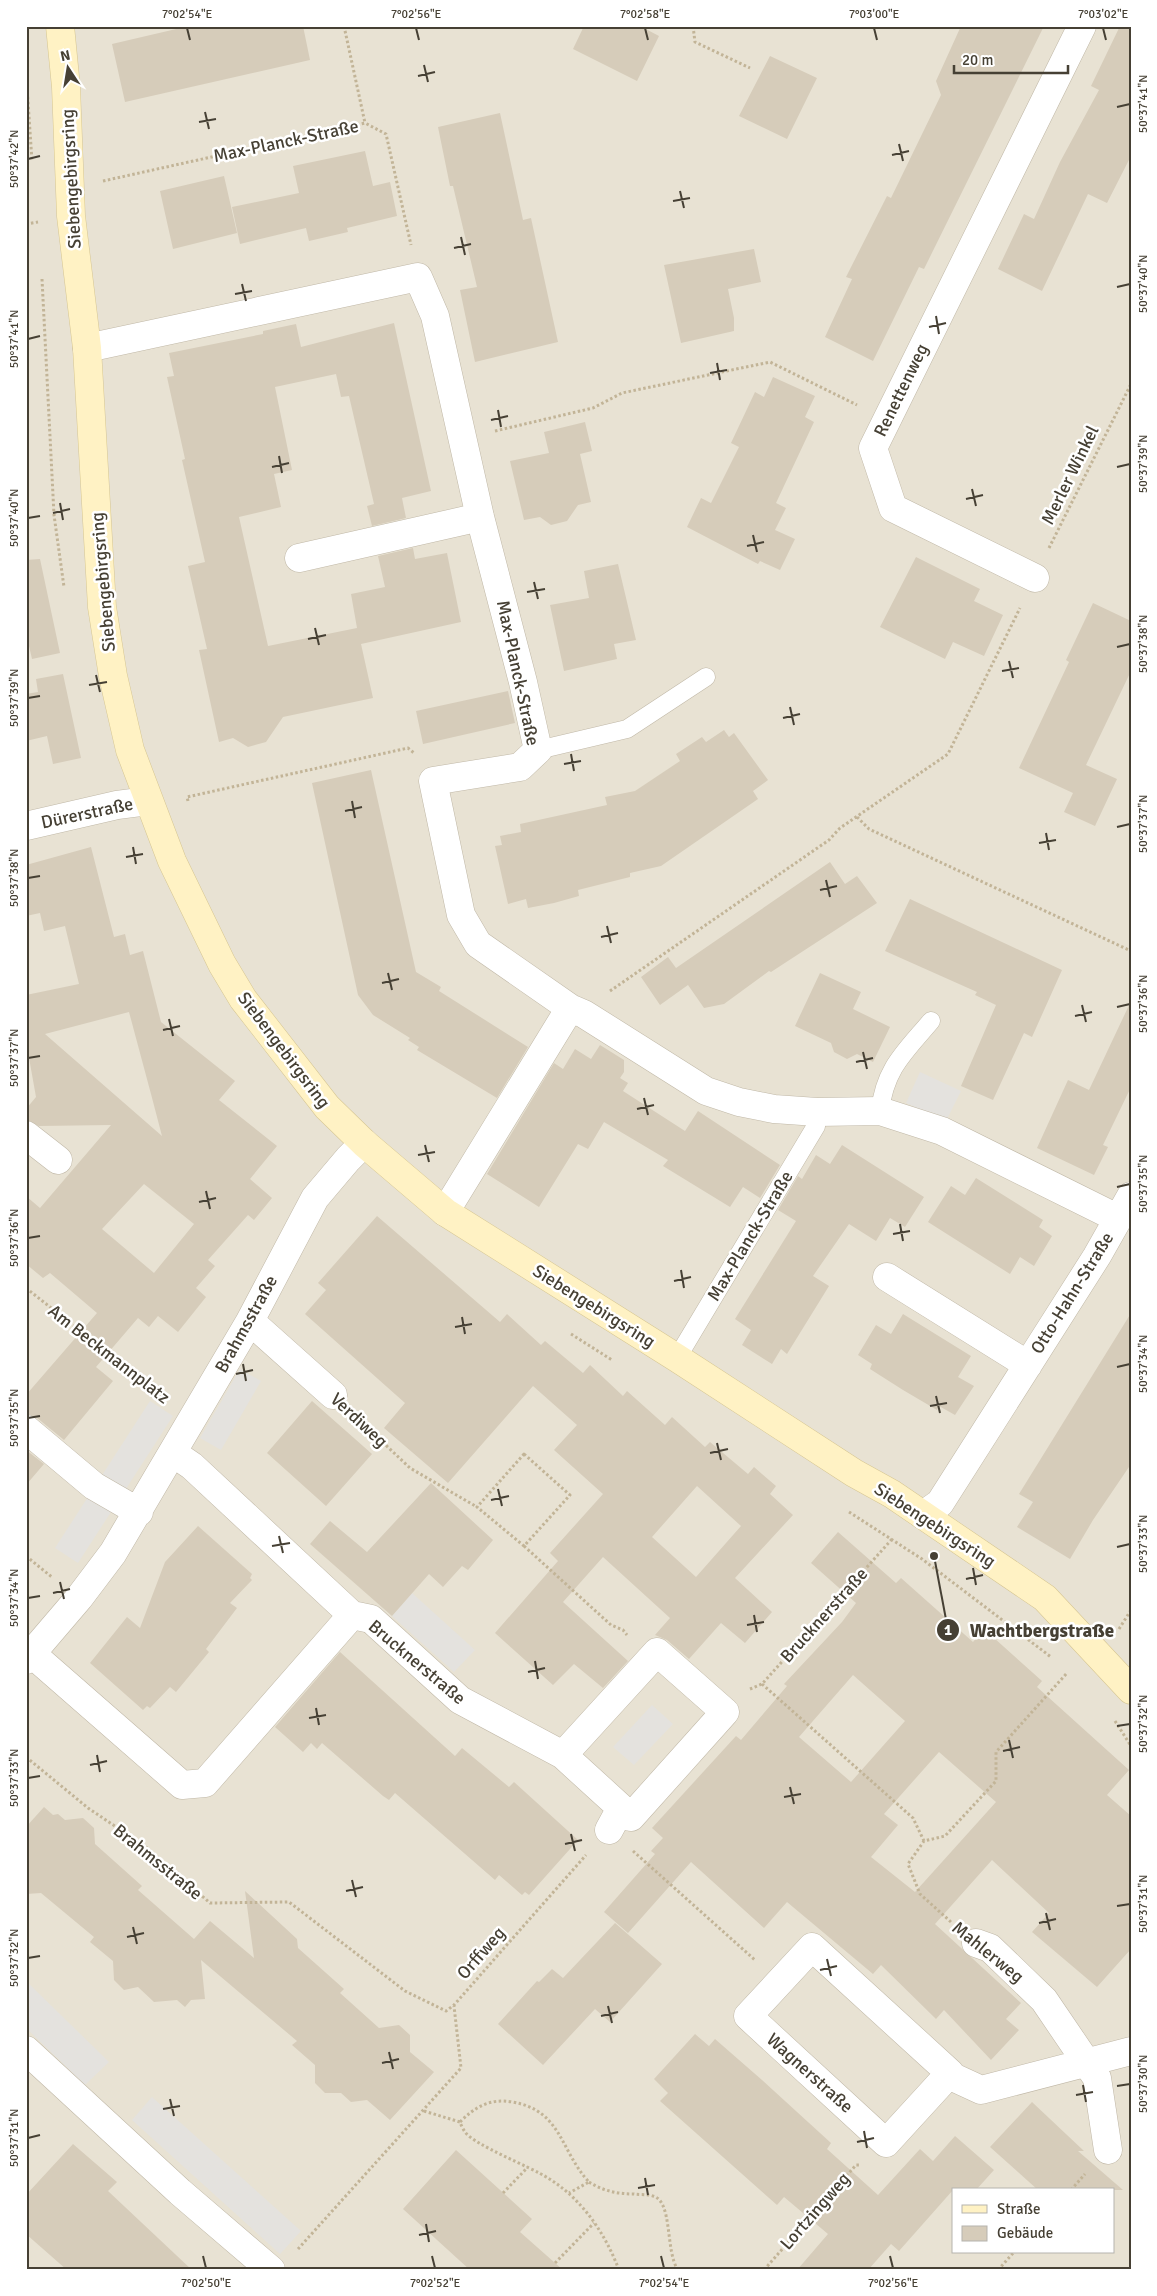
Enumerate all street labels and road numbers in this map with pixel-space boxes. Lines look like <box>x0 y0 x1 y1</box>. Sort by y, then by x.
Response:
street label: Siebengebirgsring <box>56 108 86 250</box>
street label: Max-Planck-Straße <box>211 115 361 167</box>
street label: Renettenweg <box>869 340 933 440</box>
street label: Merler Winkel <box>1036 422 1104 528</box>
street label: Siebengebirgsring <box>86 511 120 653</box>
street label: Max-Planck-Straße <box>492 598 544 748</box>
street label: Dürerstraße <box>39 793 135 833</box>
street label: Siebengebirgsring <box>233 987 335 1113</box>
street label: Max-Planck-Straße <box>702 1167 798 1305</box>
street label: Otto-Hahn-Straße <box>1026 1228 1118 1358</box>
street label: Siebengebirgsring <box>529 1260 659 1352</box>
street label: Brahmsstraße <box>210 1271 282 1377</box>
street label: Am Beckmannplatz <box>44 1300 174 1408</box>
street label: Verdiweg <box>326 1388 392 1452</box>
street label: Siebengebirgsring <box>870 1478 1000 1572</box>
street label: Brucknerstraße <box>776 1563 872 1667</box>
street label: Brucknerstraße <box>364 1615 470 1709</box>
street label: Brahmsstraße <box>109 1819 207 1905</box>
street label: Mahlerweg <box>948 1916 1028 1988</box>
street label: Orffweg <box>452 1922 510 1984</box>
street label: Wagnerstraße <box>762 2028 858 2118</box>
street label: Lortzingweg <box>775 2168 855 2254</box>

